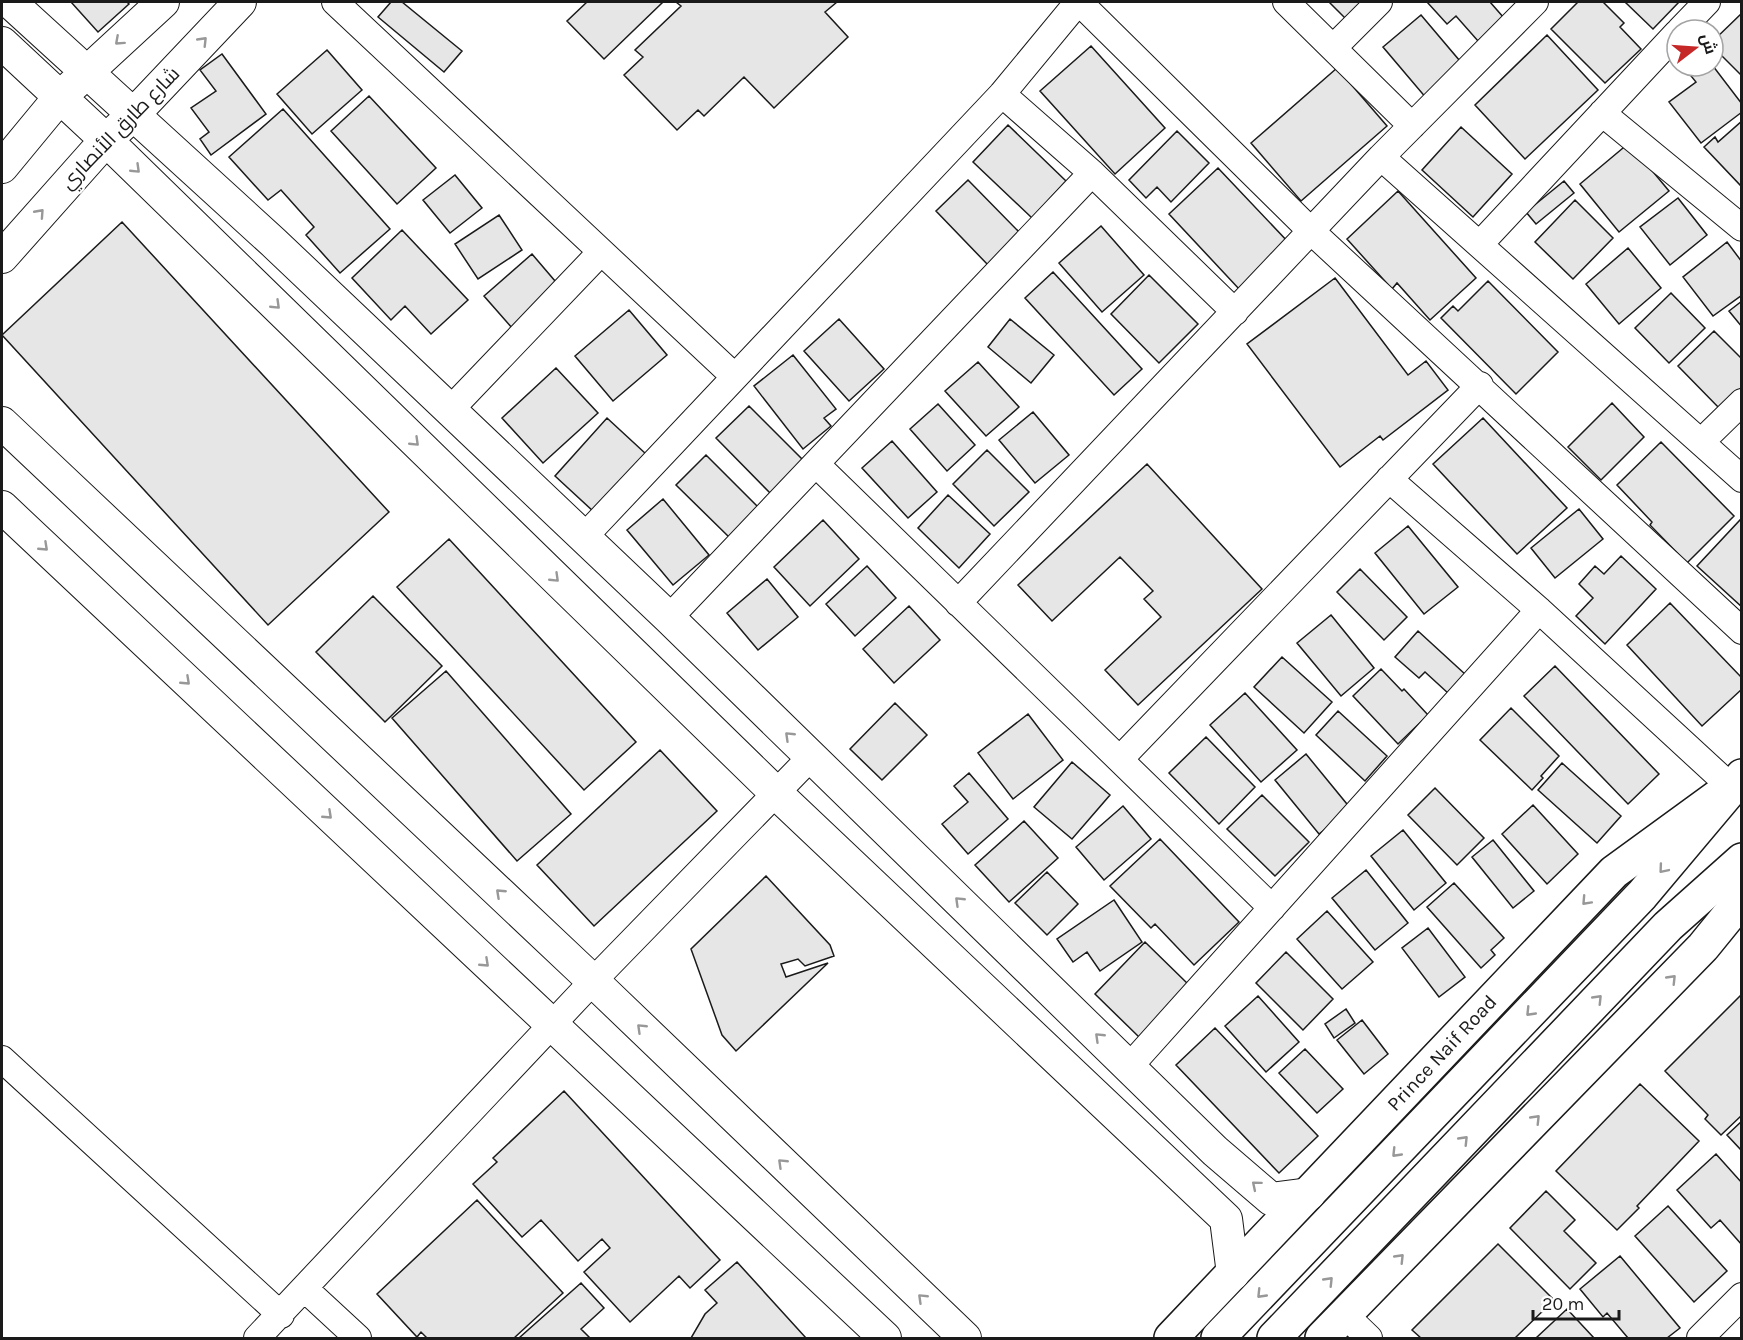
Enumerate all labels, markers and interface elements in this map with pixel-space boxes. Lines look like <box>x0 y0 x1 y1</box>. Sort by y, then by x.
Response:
north arrow <box>1665 18 1725 78</box>
text: ش <box>1697 31 1721 56</box>
one-way arrow <box>116 34 126 45</box>
one-way arrow <box>196 37 207 48</box>
street label: شارع طارق الأنصاري <box>56 62 187 197</box>
one-way arrow <box>128 162 139 173</box>
one-way arrow <box>33 209 44 220</box>
one-way arrow <box>268 298 279 309</box>
one-way arrow <box>408 434 419 445</box>
one-way arrow <box>37 540 48 551</box>
one-way arrow <box>547 570 558 581</box>
one-way arrow <box>179 674 190 685</box>
one-way arrow <box>786 732 797 743</box>
one-way arrow <box>320 807 331 818</box>
one-way arrow <box>1660 862 1671 873</box>
one-way arrow <box>496 889 507 900</box>
one-way arrow <box>1582 894 1593 905</box>
one-way arrow <box>955 897 965 908</box>
one-way arrow <box>478 956 489 967</box>
one-way arrow <box>1664 975 1675 986</box>
street label: Prince Naif Road <box>1382 990 1502 1116</box>
one-way arrow <box>1591 995 1602 1006</box>
one-way arrow <box>1527 1004 1538 1015</box>
one-way arrow <box>638 1024 649 1035</box>
one-way arrow <box>1095 1033 1105 1044</box>
one-way arrow <box>1529 1115 1540 1125</box>
one-way arrow <box>1456 1136 1467 1147</box>
one-way arrow <box>1392 1145 1403 1156</box>
one-way arrow <box>778 1159 789 1170</box>
one-way arrow <box>1252 1181 1263 1192</box>
one-way arrow <box>1393 1255 1404 1265</box>
one-way arrow <box>1322 1277 1333 1288</box>
scale bar <box>1533 1283 1618 1321</box>
one-way arrow <box>1257 1287 1268 1297</box>
text: 20 m <box>1542 1293 1584 1315</box>
one-way arrow <box>919 1294 929 1305</box>

